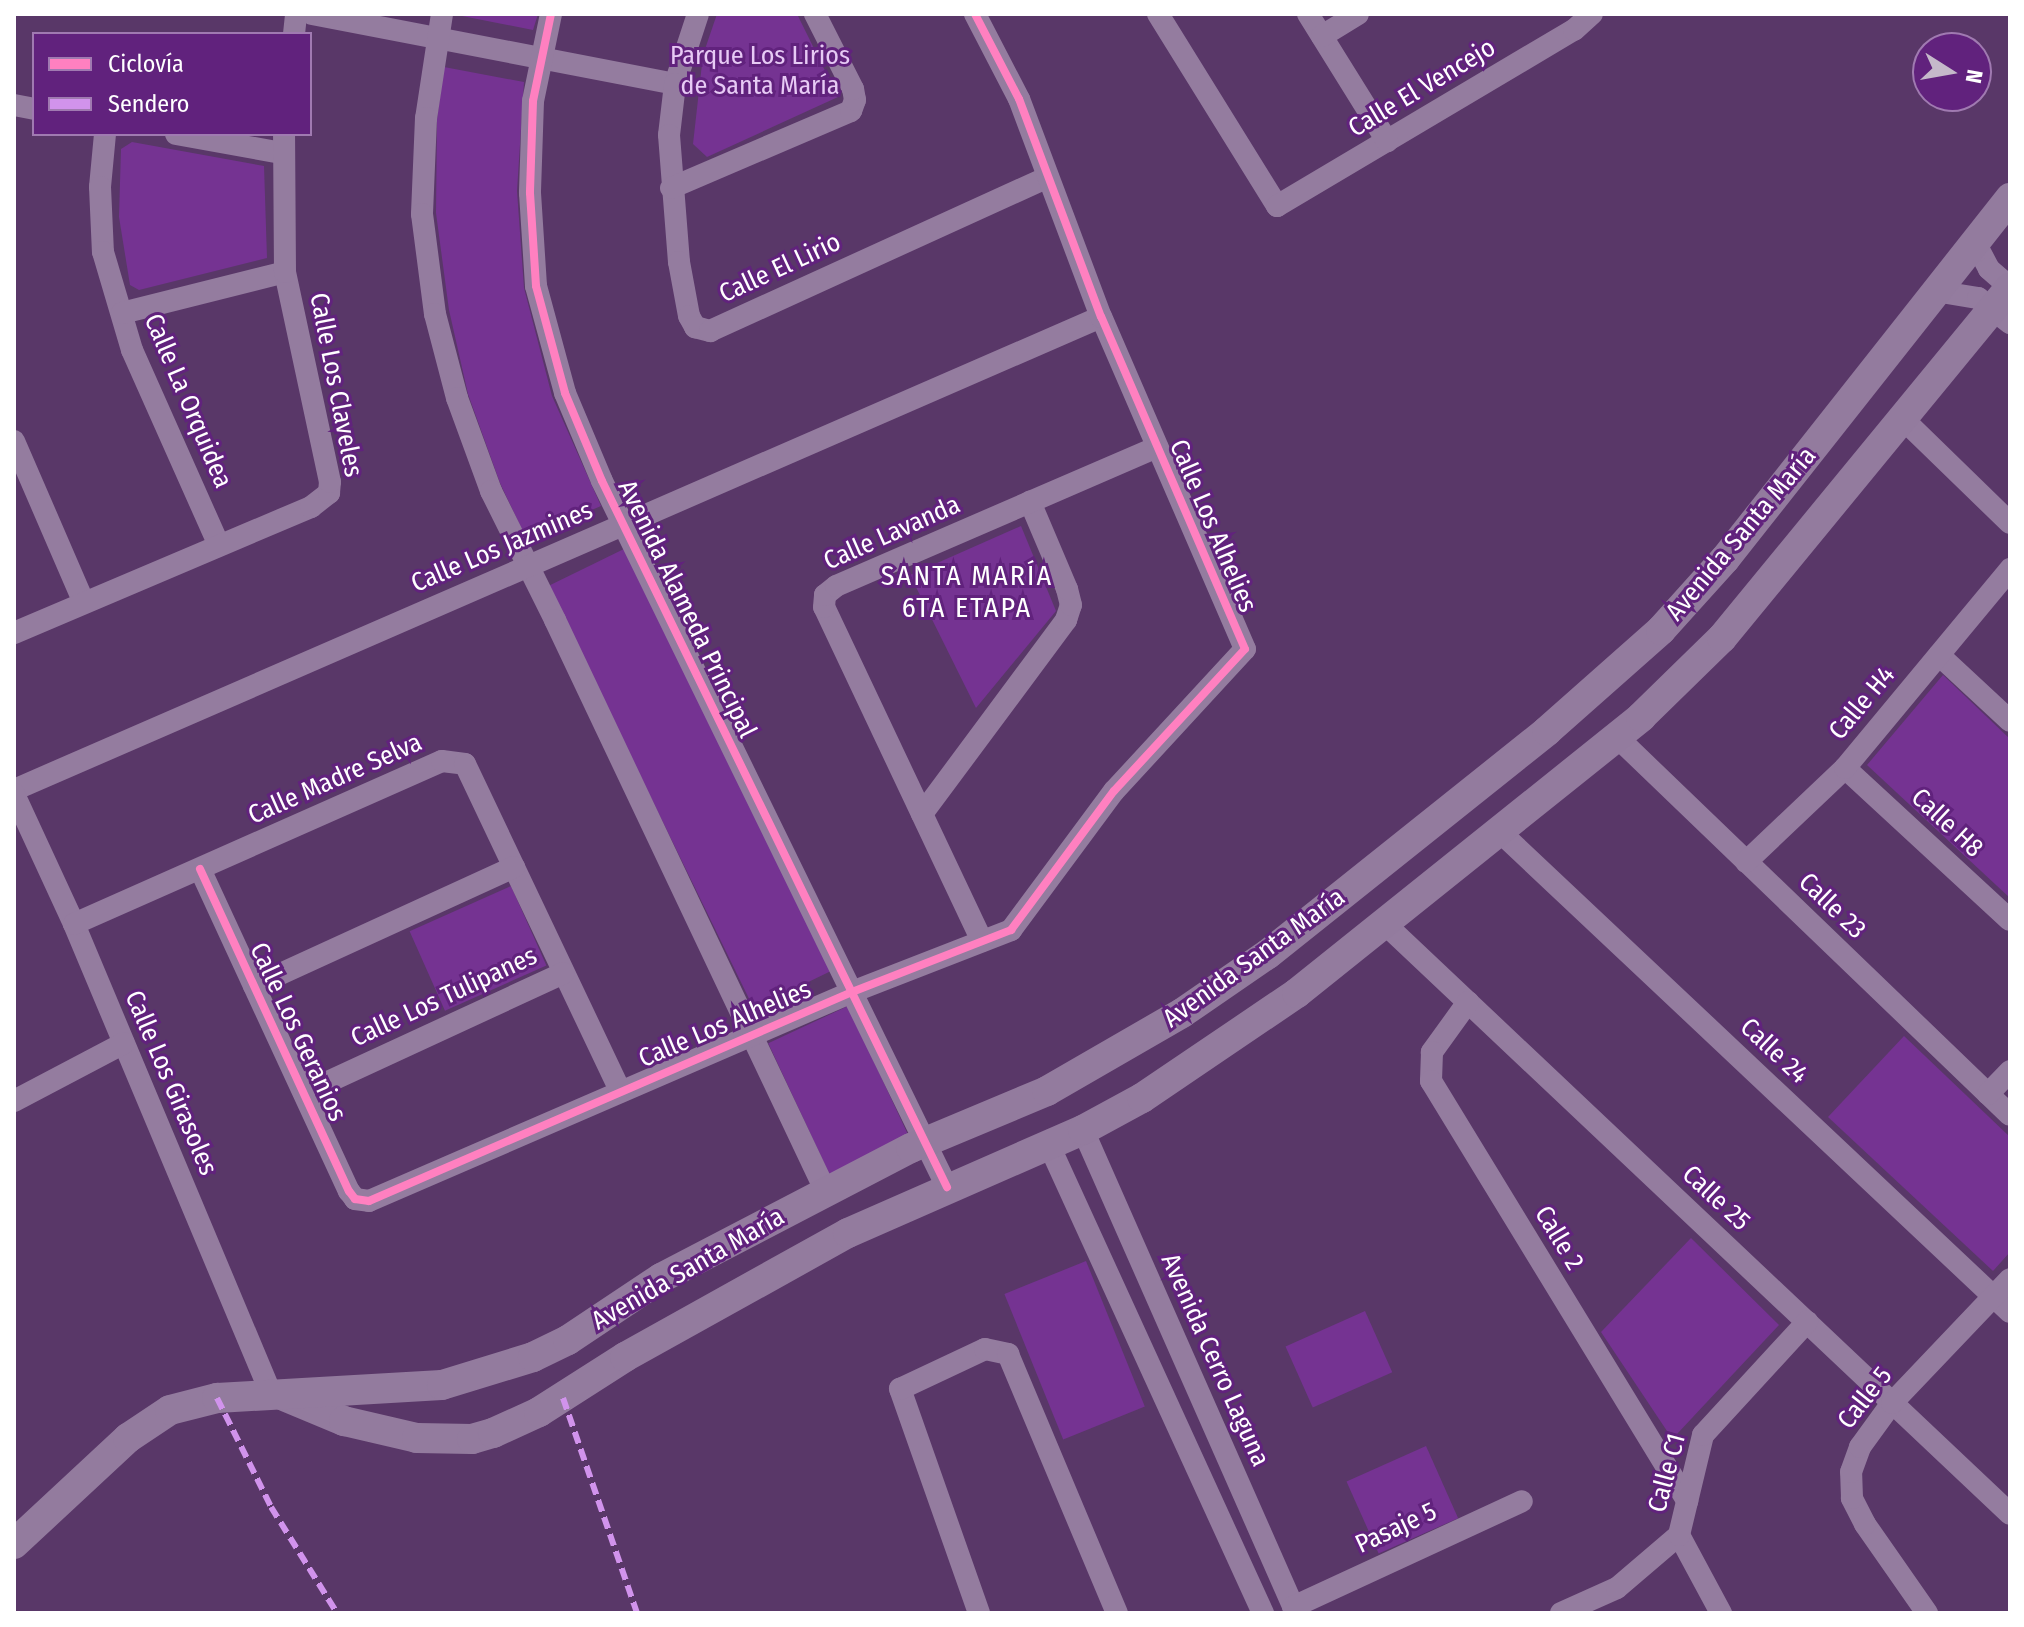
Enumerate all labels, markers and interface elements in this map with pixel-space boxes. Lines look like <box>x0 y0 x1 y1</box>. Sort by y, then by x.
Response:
legend <box>32 32 312 136</box>
street label: Calle El Vencejo <box>1343 32 1501 144</box>
north arrow <box>1912 32 1992 112</box>
park label: Parque Los Lirios de Santa María <box>670 40 850 102</box>
text: Ciclovía <box>108 50 184 78</box>
text: N <box>1960 67 1989 85</box>
text: Sendero <box>108 90 189 118</box>
street label: Calle El Lirio <box>714 226 846 310</box>
street label: Calle Los Claveles <box>303 290 369 480</box>
street label: Calle La Orquidea <box>137 309 239 493</box>
street label: Calle Los Alhelies <box>1163 435 1263 617</box>
street label: Avenida Santa María <box>1659 441 1823 627</box>
street label: Avenida Alameda Principal <box>611 475 763 743</box>
street label: Calle Lavanda <box>819 489 965 577</box>
street label: Calle Los Jazmines <box>407 495 597 599</box>
district label: SANTA MARÍA 6TA ETAPA <box>881 559 1053 625</box>
street label: Calle H4 <box>1822 660 1902 746</box>
street label: Calle Madre Selva <box>243 727 427 831</box>
street label: Calle H8 <box>1905 782 1989 864</box>
street label: Calle 23 <box>1792 867 1872 945</box>
street label: Avenida Santa María <box>1157 882 1351 1034</box>
street label: Calle Los Geranios <box>243 938 353 1126</box>
street label: Calle Los Tulipanes <box>346 940 542 1054</box>
street label: Calle Los Alhelies <box>634 974 816 1074</box>
street label: Calle Los Girasoles <box>118 986 224 1180</box>
street label: Calle 24 <box>1734 1012 1814 1090</box>
street label: Calle 25 <box>1676 1159 1756 1237</box>
street label: Calle 2 <box>1528 1200 1590 1276</box>
street label: Avenida Santa María <box>586 1201 790 1337</box>
street label: Avenida Cerro Laguna <box>1154 1249 1276 1471</box>
street label: Calle 5 <box>1831 1361 1899 1435</box>
street label: Calle C1 <box>1642 1430 1692 1516</box>
street label: Pasaje 5 <box>1351 1496 1441 1560</box>

